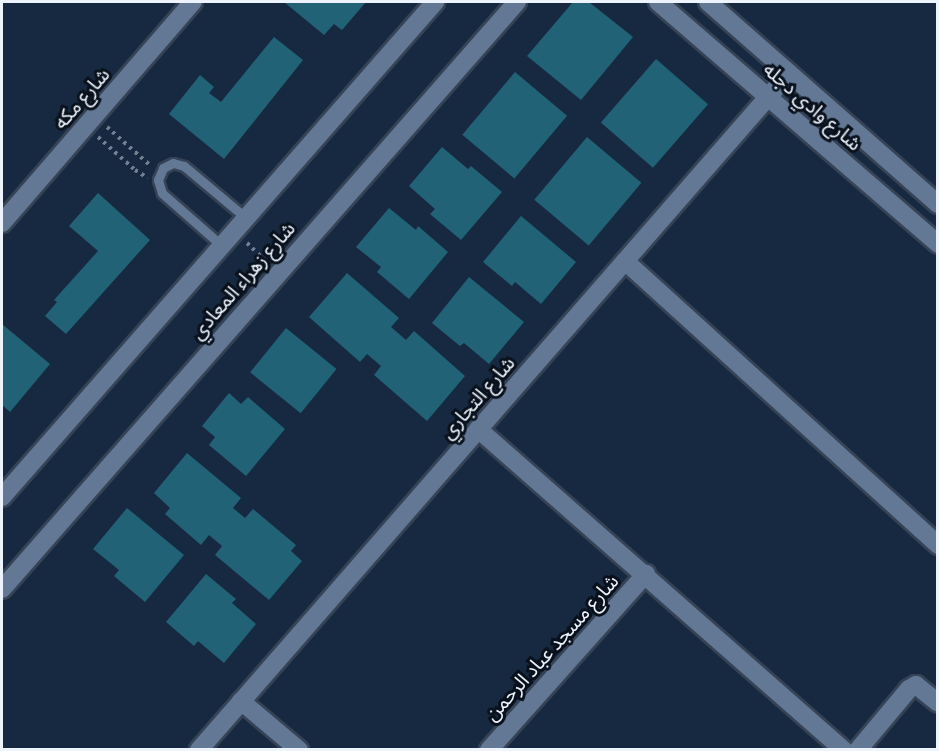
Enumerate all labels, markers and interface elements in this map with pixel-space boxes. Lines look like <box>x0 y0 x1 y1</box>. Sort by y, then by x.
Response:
street label: شارع وادي دجله <box>759 57 867 155</box>
street label: شارع مكه <box>48 62 114 134</box>
street label: شارع زهراء المعادي <box>184 216 300 344</box>
street label: شارع التجاري <box>435 351 519 443</box>
street label: شارع مسجد عباد الرحمن <box>479 569 623 725</box>

